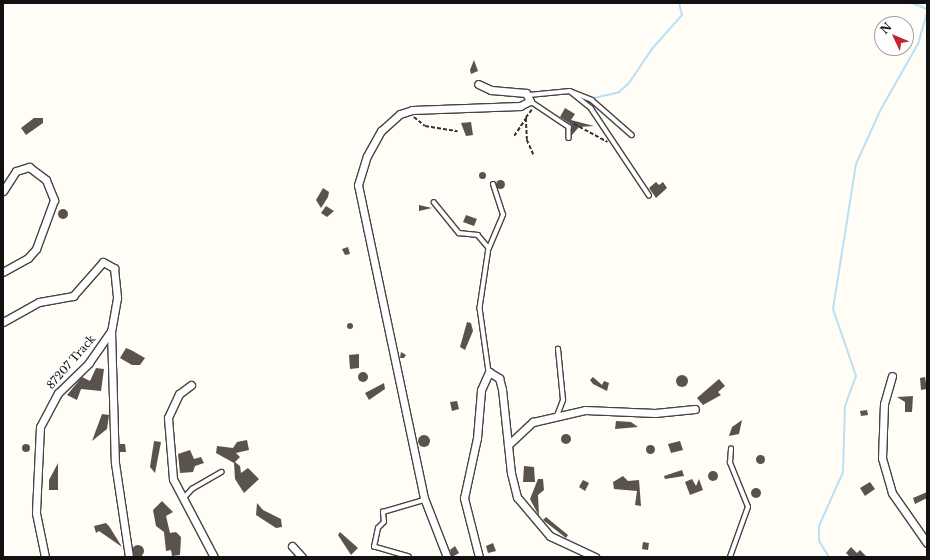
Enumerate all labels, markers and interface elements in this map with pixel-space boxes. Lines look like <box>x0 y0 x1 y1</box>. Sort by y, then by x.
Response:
north arrow <box>874 16 914 56</box>
text: N <box>877 20 895 37</box>
street label: 87207 Track <box>44 332 98 392</box>

